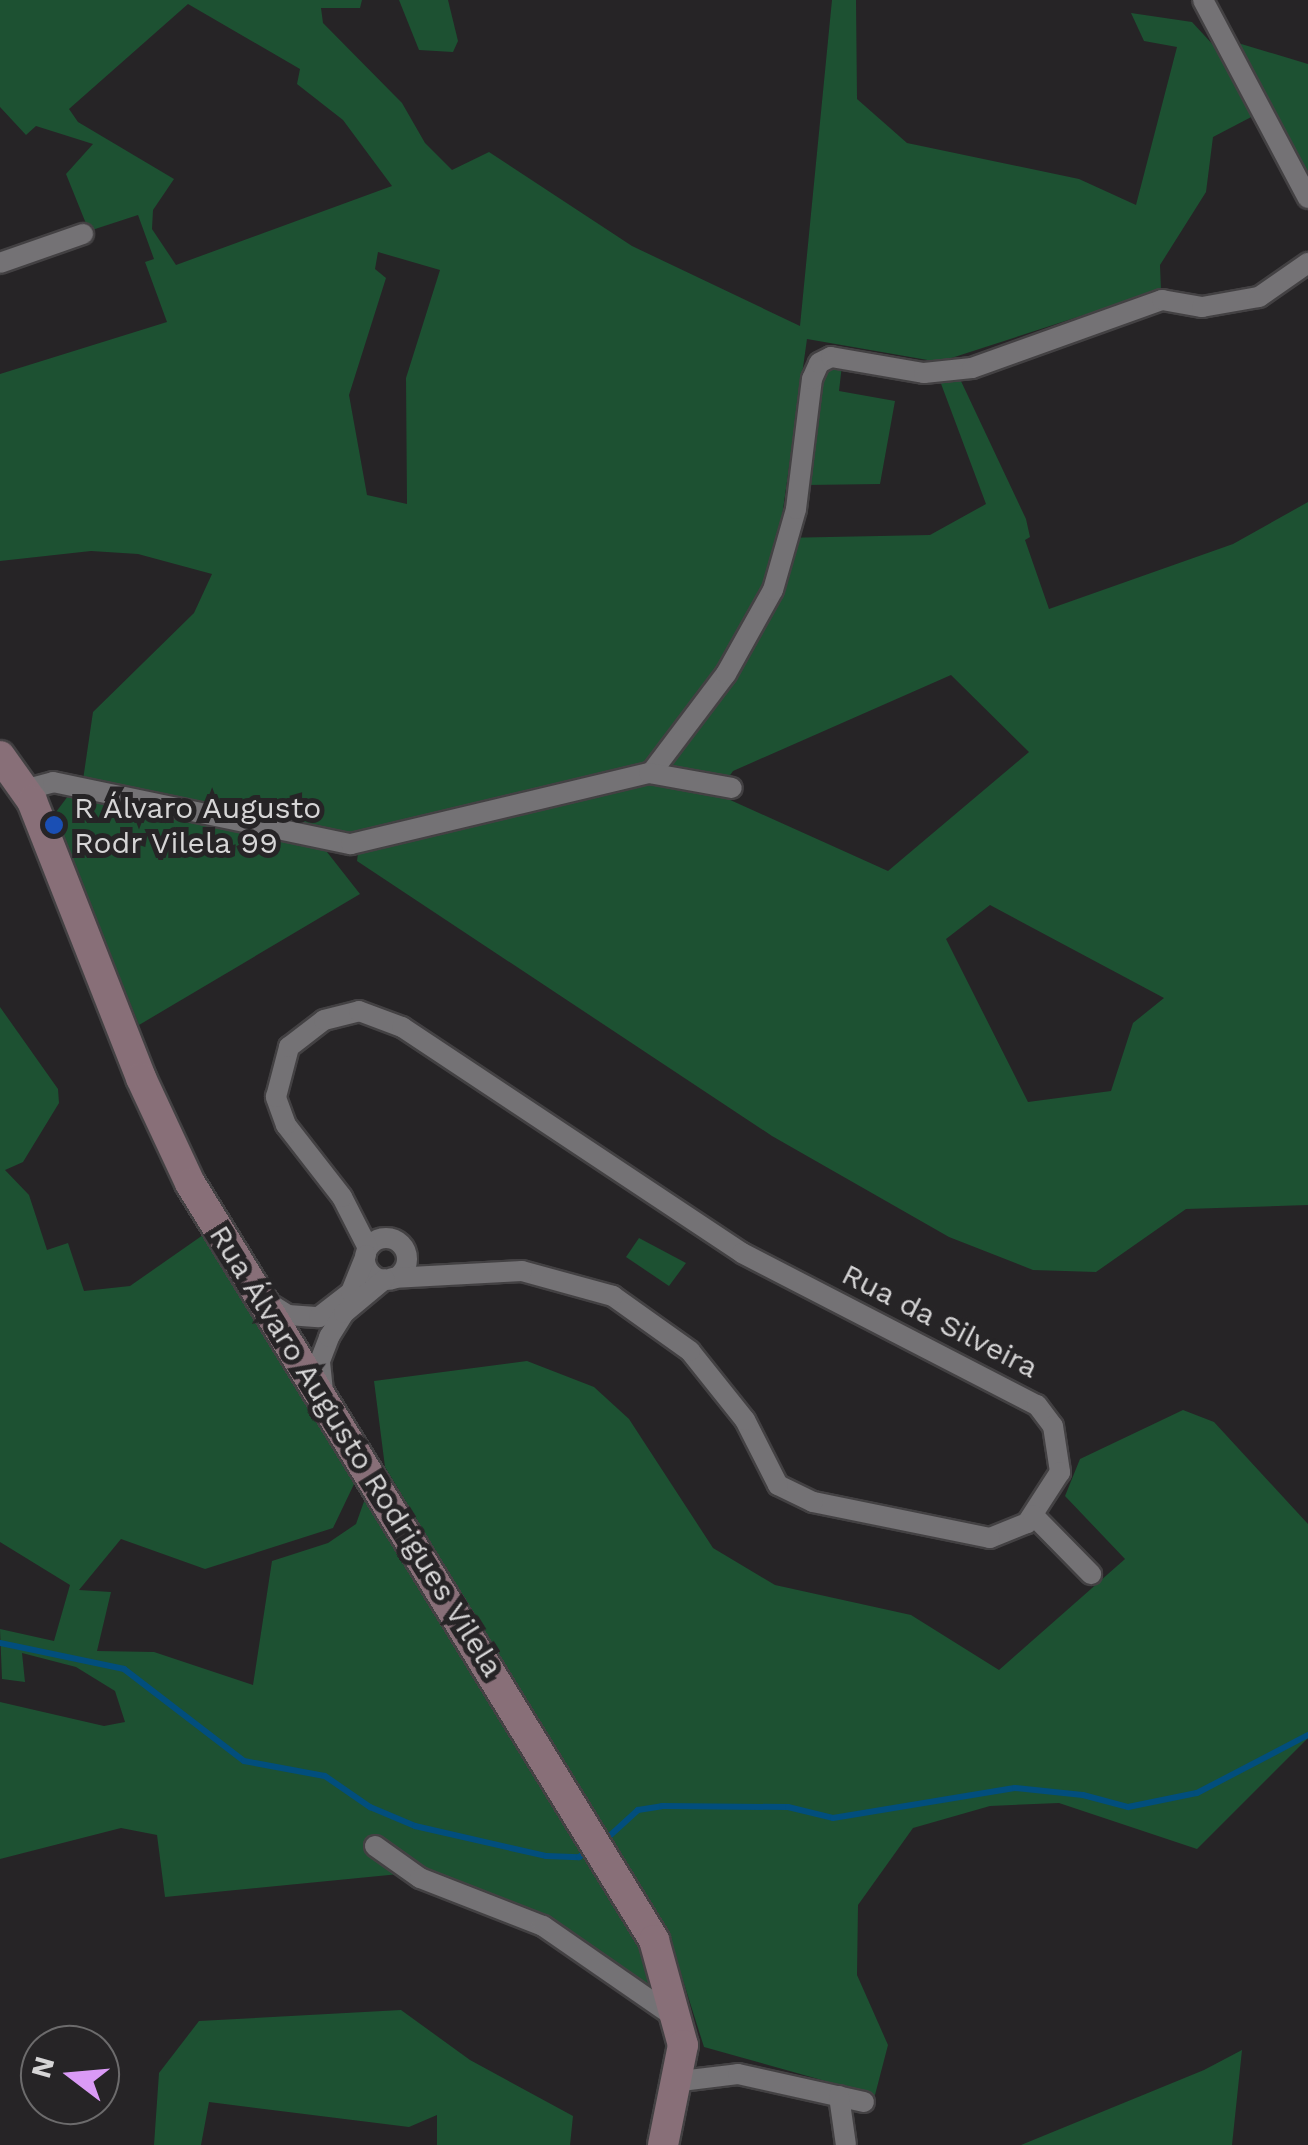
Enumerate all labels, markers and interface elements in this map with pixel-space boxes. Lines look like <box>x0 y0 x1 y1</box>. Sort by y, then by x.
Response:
place label: R Álvaro Augusto Rodr Vilela 99 <box>74 790 324 860</box>
marker: R Álvaro Augusto Rodr Vilela 99 <box>43 814 65 836</box>
street label: Rua Álvaro Augusto Rodrigues Vilela <box>200 1217 512 1685</box>
street label: Rua da Silveira <box>835 1256 1045 1386</box>
north arrow <box>20 2025 120 2125</box>
text: N <box>24 2053 61 2082</box>

